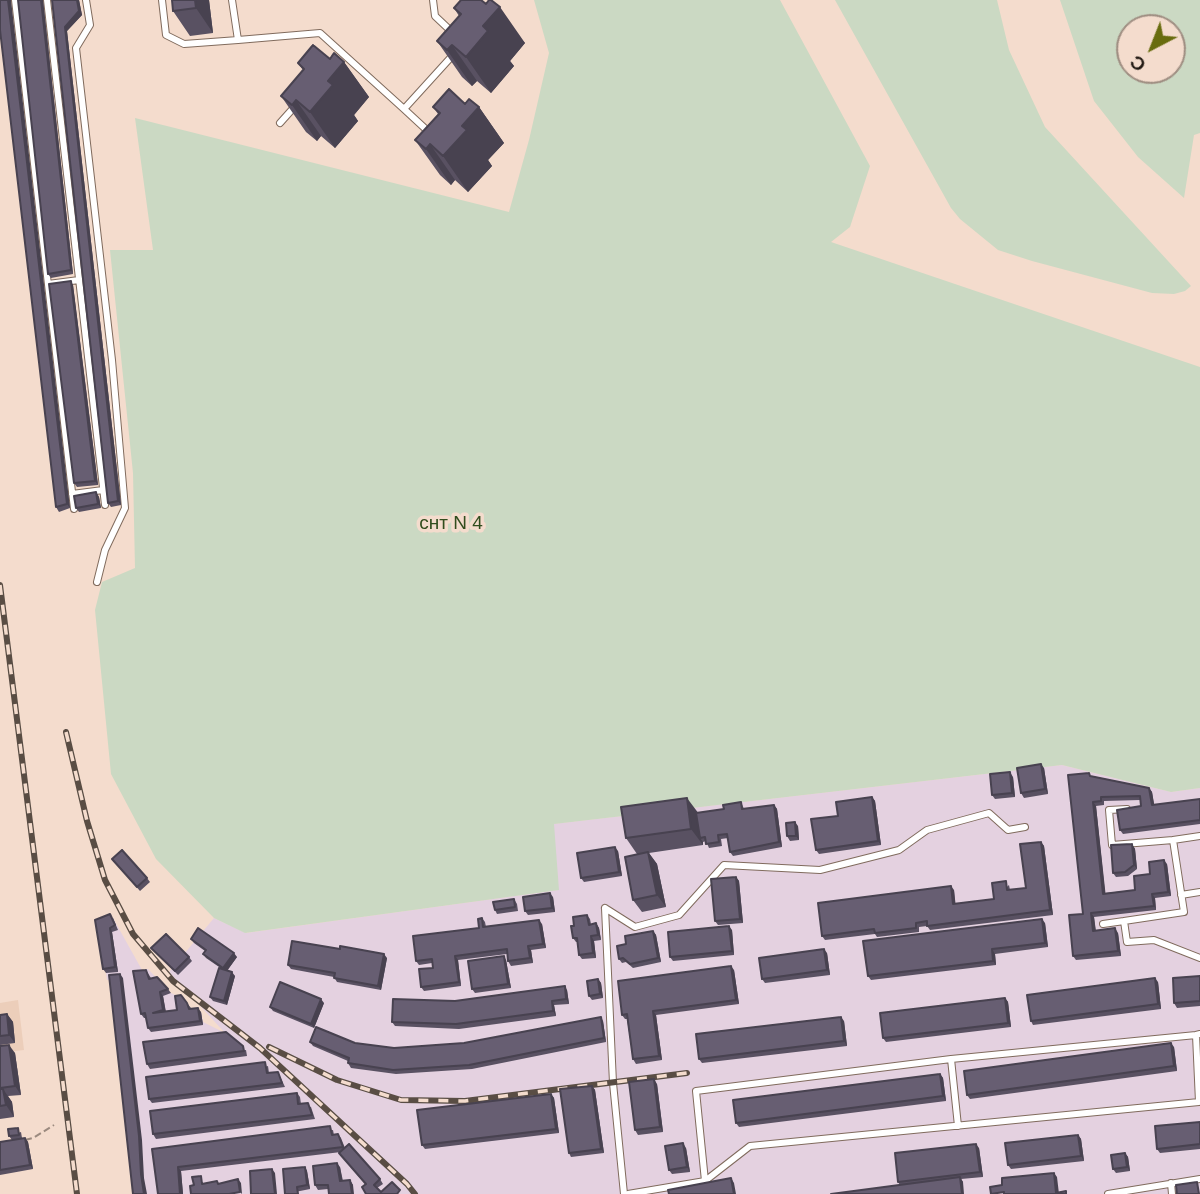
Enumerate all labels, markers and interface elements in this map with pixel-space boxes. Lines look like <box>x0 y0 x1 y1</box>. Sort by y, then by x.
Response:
north arrow <box>1116 14 1186 84</box>
text: С <box>1126 51 1150 76</box>
park label: снт N 4 <box>419 513 483 535</box>

